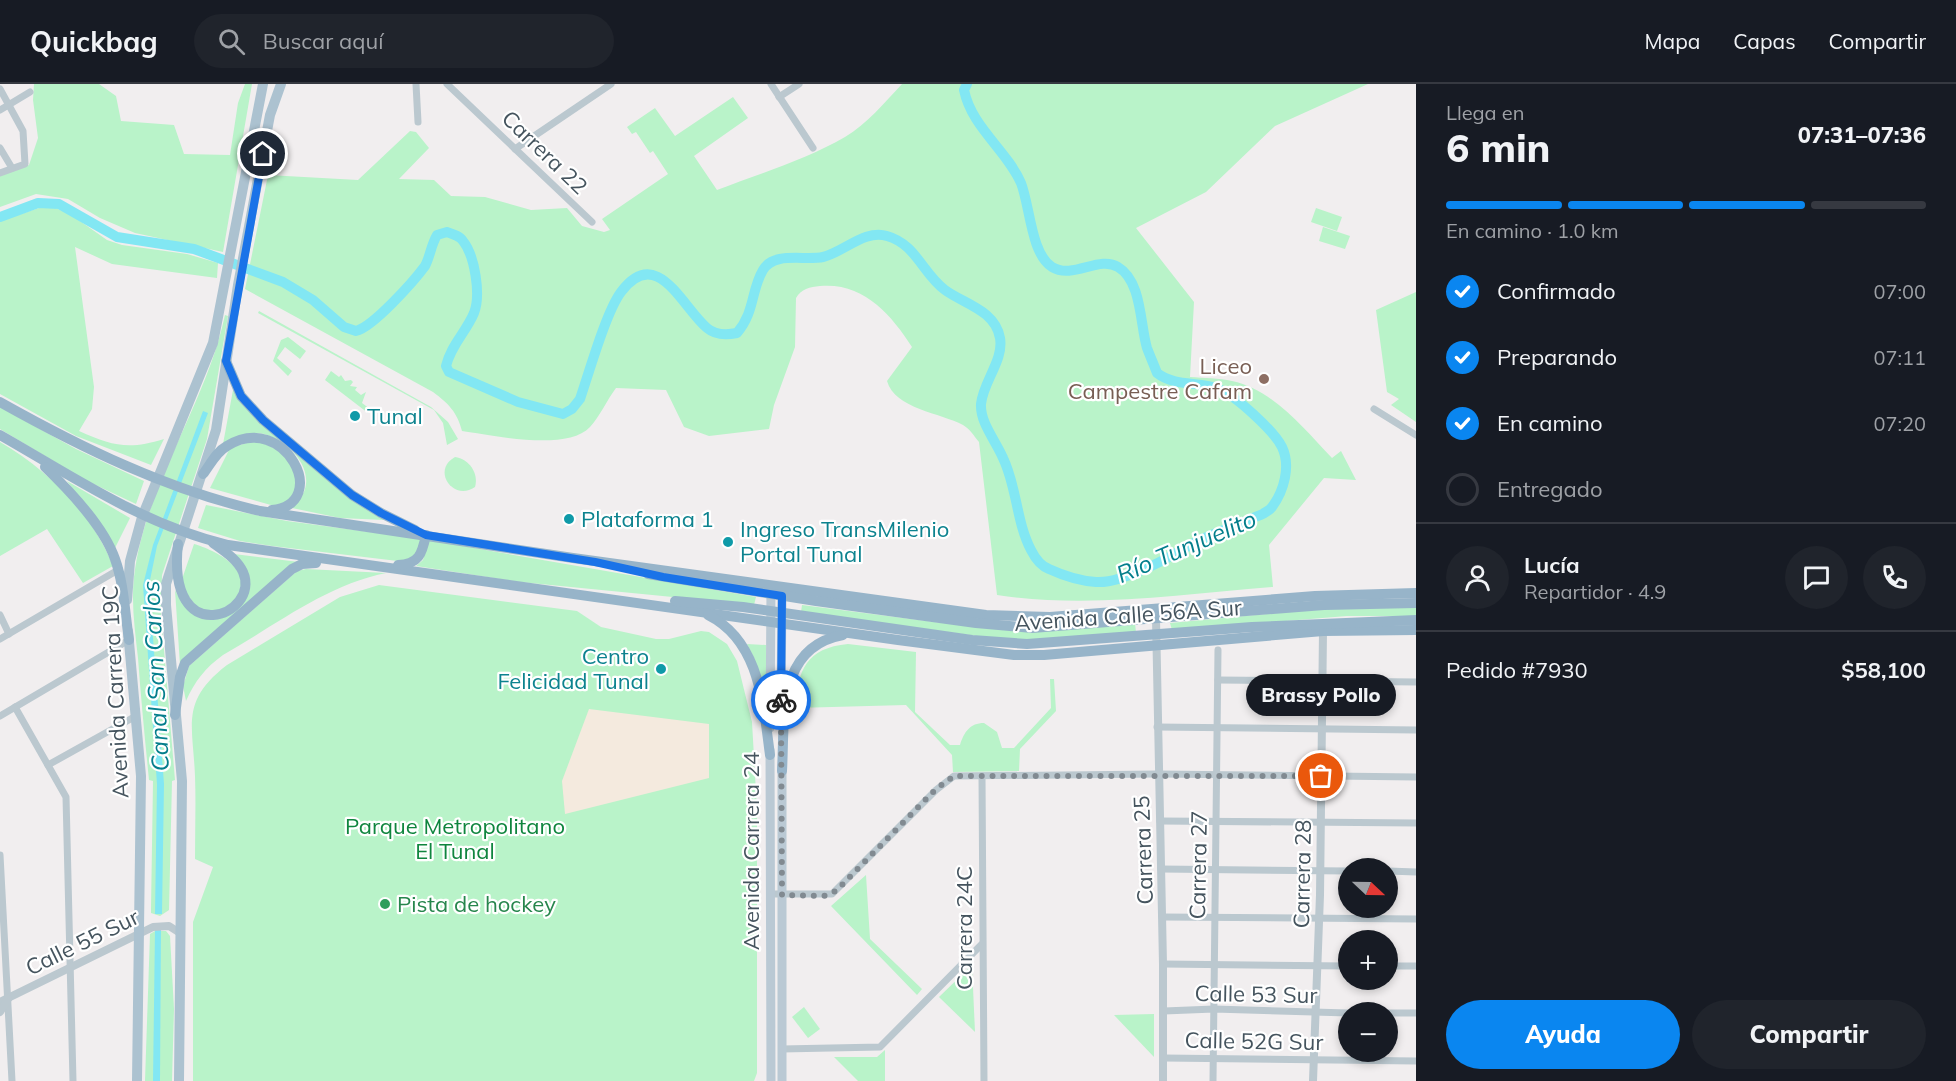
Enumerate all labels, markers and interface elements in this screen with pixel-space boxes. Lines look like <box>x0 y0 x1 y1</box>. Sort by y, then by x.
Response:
search box <box>194 14 614 68</box>
text: Quickbag <box>30 24 158 59</box>
icon: search <box>215 25 248 58</box>
text: Buscar aquí <box>263 27 383 55</box>
text: Mapa <box>1645 28 1700 54</box>
text: Capas <box>1733 28 1796 54</box>
text: Compartir <box>1829 28 1926 54</box>
text: Llega en <box>1446 100 1524 125</box>
street label: Carrera 22 <box>496 104 594 200</box>
text: 07:31–07:36 <box>1798 121 1926 149</box>
text: 6 min <box>1446 123 1551 172</box>
pin <box>237 128 288 179</box>
icon: home <box>246 137 279 170</box>
text: En camino · 1.0 km <box>1446 218 1619 243</box>
icon: check <box>1446 275 1479 308</box>
text: Confirmado <box>1497 277 1616 305</box>
text: 07:00 <box>1873 279 1926 304</box>
icon: check <box>1446 341 1479 374</box>
text: Preparando <box>1497 343 1617 371</box>
text: 07:11 <box>1873 345 1926 370</box>
place label: Liceo Campestre Cafam <box>1068 352 1252 405</box>
marker: Liceo Campestre Cafam <box>1257 372 1271 386</box>
place label: Tunal <box>367 402 423 430</box>
icon: check <box>1446 407 1479 440</box>
marker: Tunal <box>348 409 362 423</box>
text: En camino <box>1497 409 1603 437</box>
text: 07:20 <box>1873 411 1926 436</box>
text: Entregado <box>1497 475 1603 503</box>
water label: Río Tunjuelito <box>1112 503 1260 589</box>
place label: Plataforma 1 <box>581 505 714 533</box>
marker: Plataforma 1 <box>562 512 576 526</box>
place label: Ingreso TransMilenio Portal Tunal <box>740 515 949 568</box>
marker: Ingreso TransMilenio Portal Tunal <box>721 535 735 549</box>
button: person <box>1446 546 1509 609</box>
button: chat <box>1785 546 1848 609</box>
button: phone <box>1863 546 1926 609</box>
text: Lucía <box>1524 551 1580 579</box>
text: Repartidor · 4.9 <box>1524 579 1666 604</box>
water label: Canal San Carlos <box>135 580 175 772</box>
street label: Avenida Carrera 19C <box>95 585 135 799</box>
street label: Avenida Calle 56A Sur <box>1013 593 1243 637</box>
place label: Centro Felicidad Tunal <box>497 642 649 695</box>
text: Pedido #7930 <box>1446 656 1588 684</box>
text: $58,100 <box>1841 656 1926 684</box>
marker: Centro Felicidad Tunal <box>654 662 668 676</box>
courier <box>751 670 811 730</box>
callout: Brassy Pollo <box>1246 674 1396 716</box>
text: Brassy Pollo <box>1261 682 1381 707</box>
icon: bike <box>765 684 798 717</box>
pin <box>1295 750 1346 801</box>
street label: Avenida Carrera 24 <box>737 752 765 950</box>
icon: bag <box>1304 759 1337 792</box>
street label: Carrera 25 <box>1127 795 1159 905</box>
street label: Carrera 27 <box>1183 810 1213 920</box>
park label: Parque Metropolitano El Tunal <box>345 812 565 865</box>
street label: Carrera 28 <box>1287 819 1317 929</box>
north arrow <box>1338 858 1398 918</box>
map controls <box>1338 858 1398 1062</box>
street label: Carrera 24C <box>950 866 978 990</box>
place label: Pista de hockey <box>397 890 556 918</box>
marker: Pista de hockey <box>378 897 392 911</box>
street label: Calle 55 Sur <box>21 903 143 981</box>
button: + <box>1338 930 1398 990</box>
street label: Calle 53 Sur <box>1194 979 1318 1009</box>
button: Ayuda <box>1446 1000 1680 1069</box>
button: Compartir <box>1692 1000 1926 1069</box>
button: − <box>1338 1002 1398 1062</box>
street label: Calle 52G Sur <box>1184 1026 1324 1056</box>

